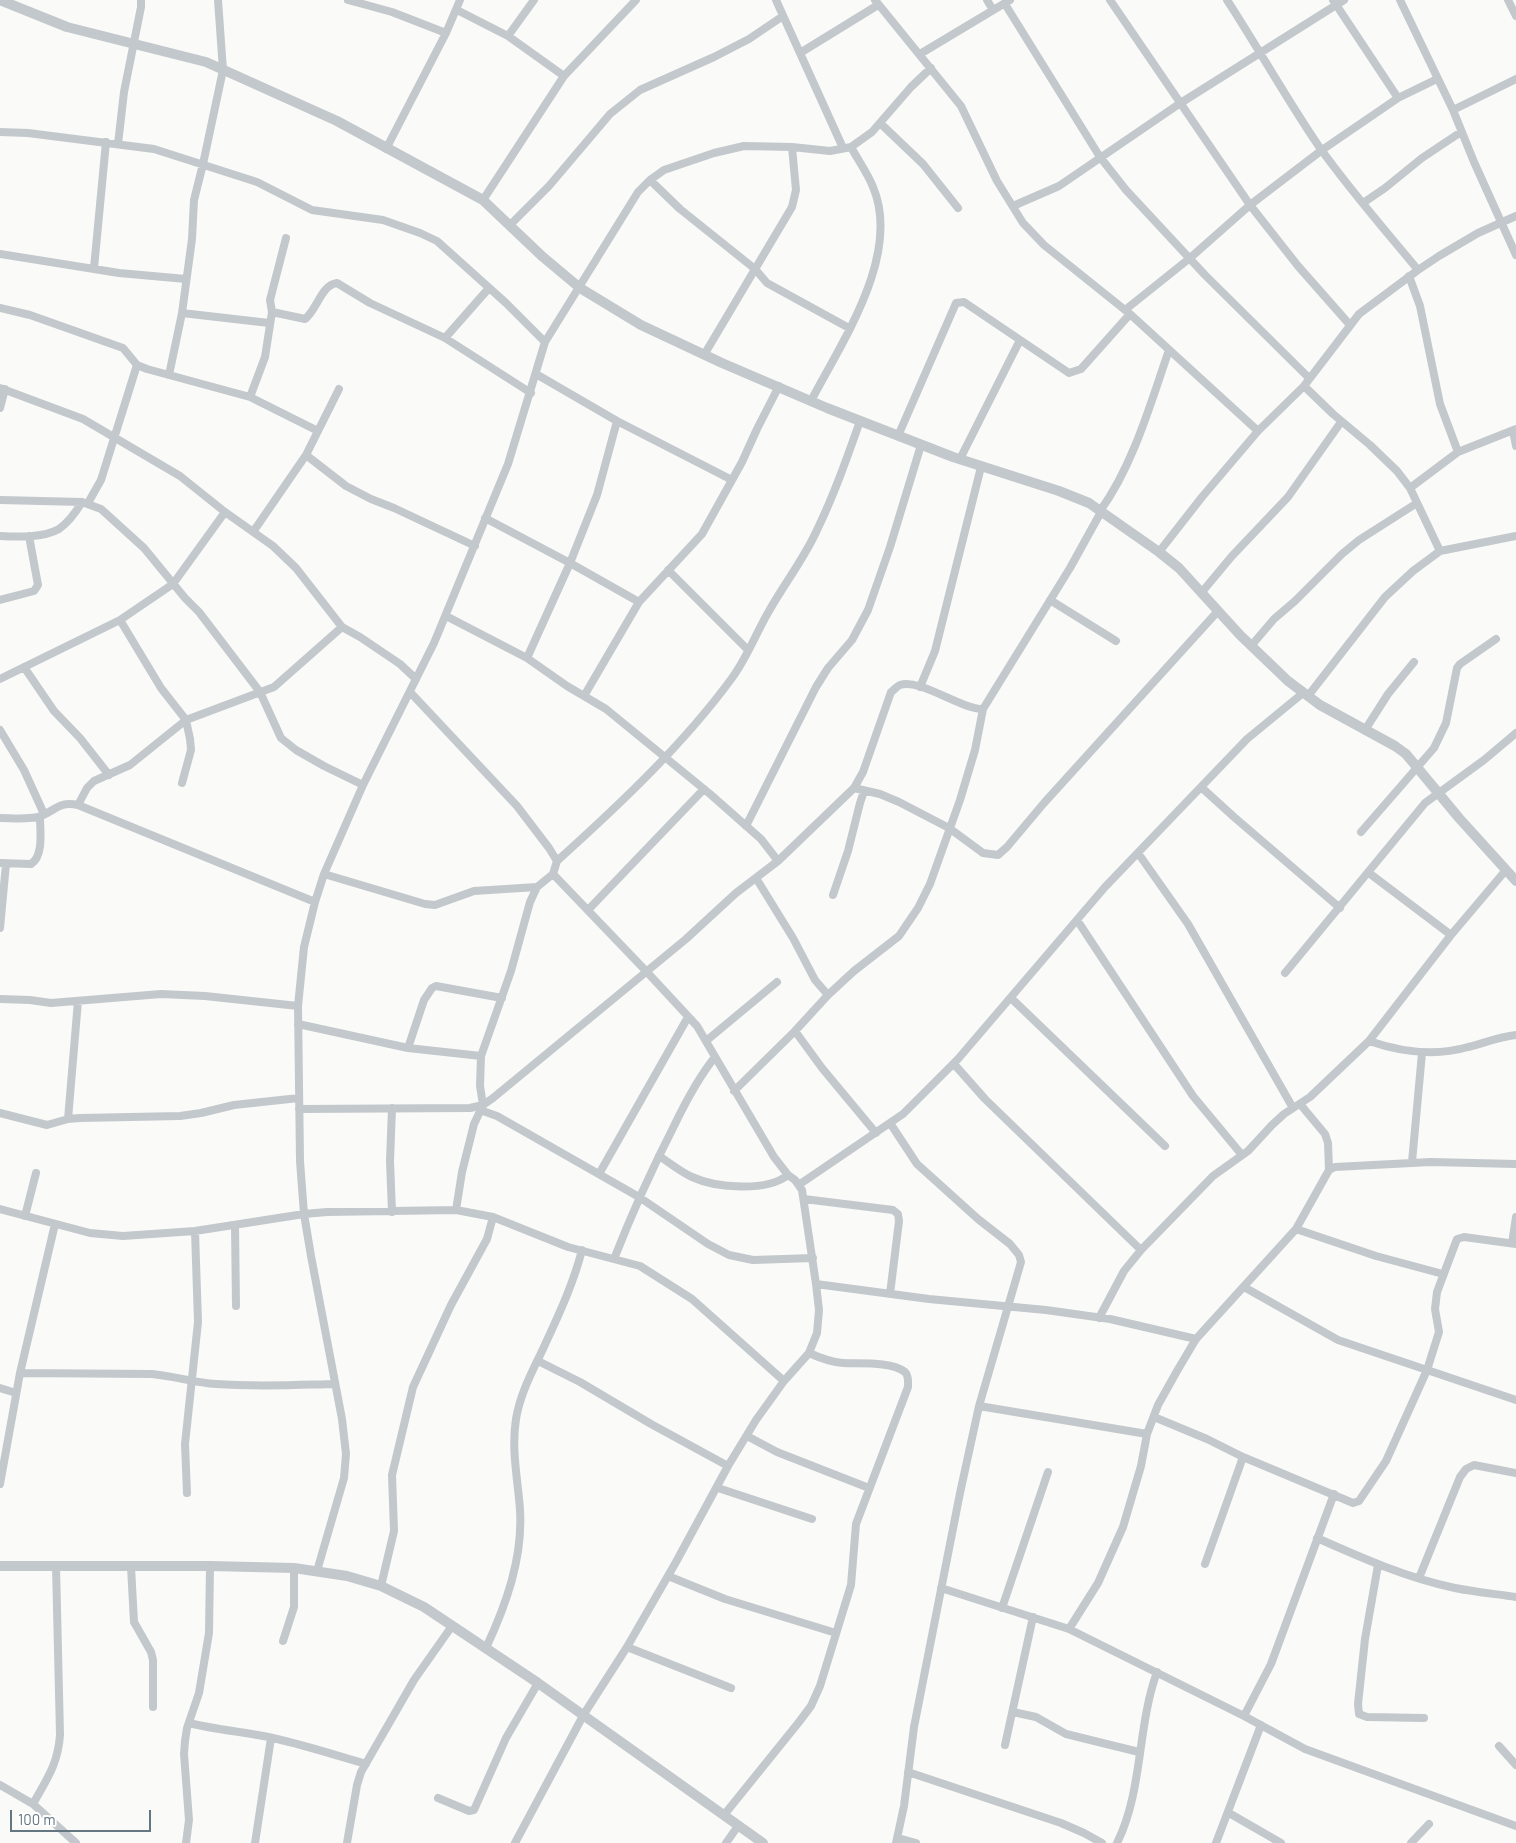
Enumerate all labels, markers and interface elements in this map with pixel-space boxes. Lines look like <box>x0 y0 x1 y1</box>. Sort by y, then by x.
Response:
scale bar <box>12 1800 154 1832</box>
text: 100 m <box>18 1810 56 1828</box>

